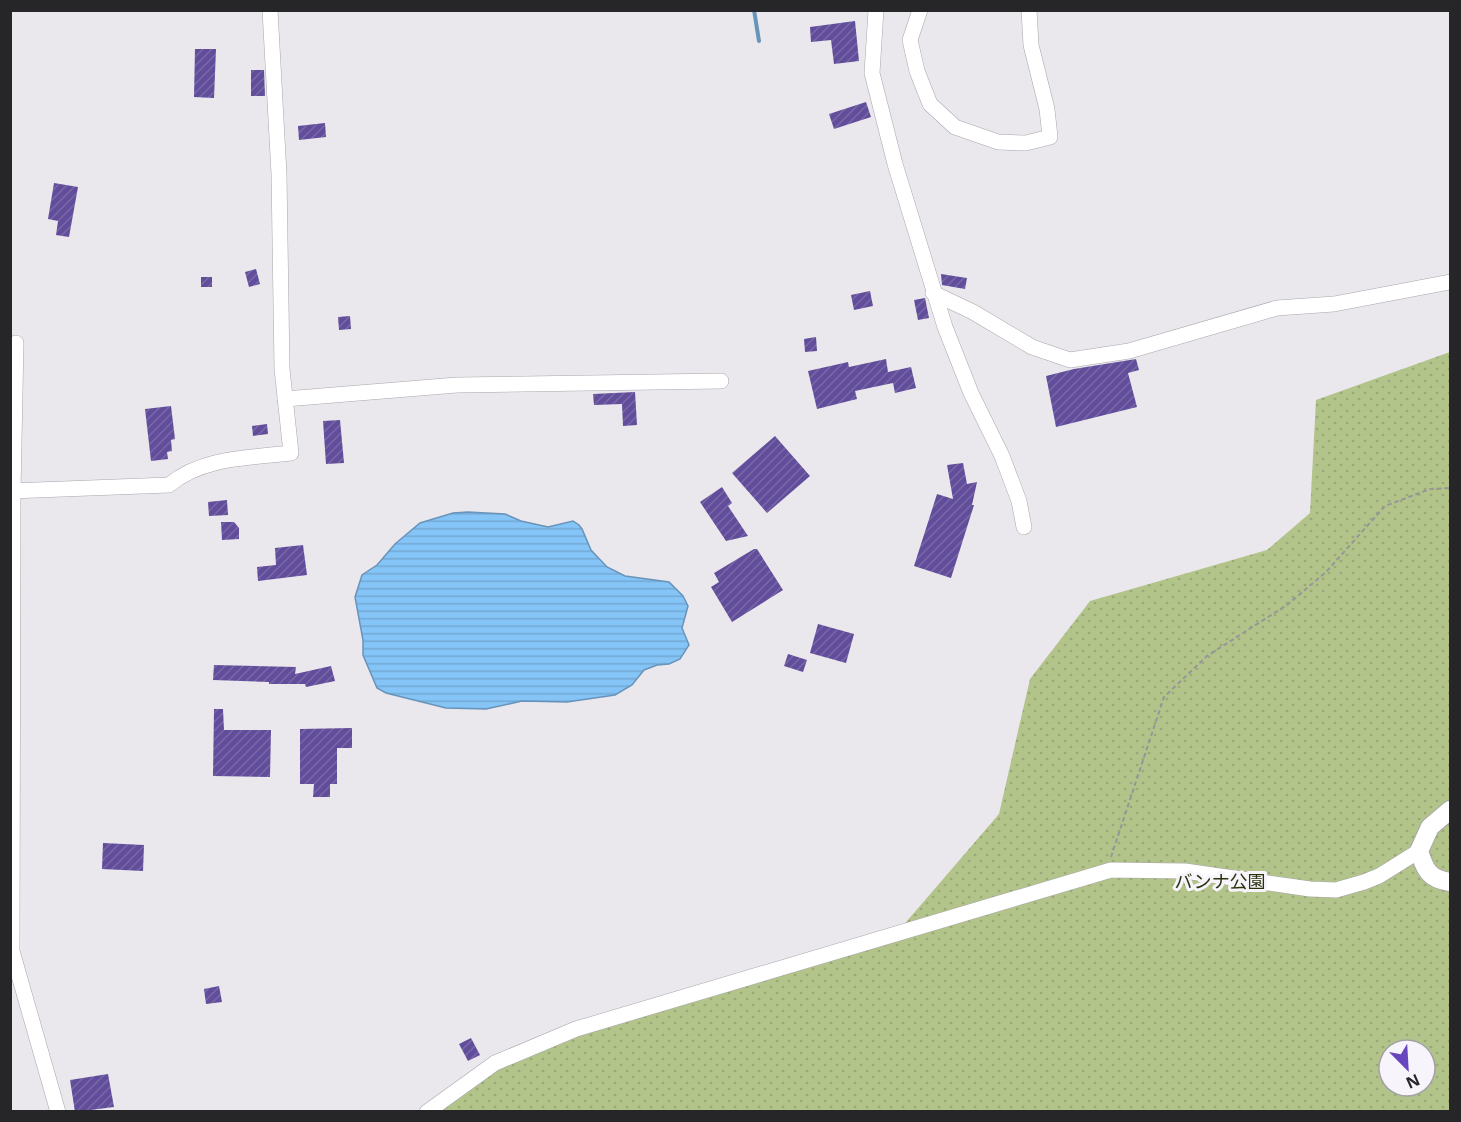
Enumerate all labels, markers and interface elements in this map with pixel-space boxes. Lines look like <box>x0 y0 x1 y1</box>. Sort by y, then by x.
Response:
park label: バンナ公園 <box>1175 869 1265 893</box>
north arrow <box>1377 1038 1437 1098</box>
text: N <box>1403 1069 1424 1094</box>

